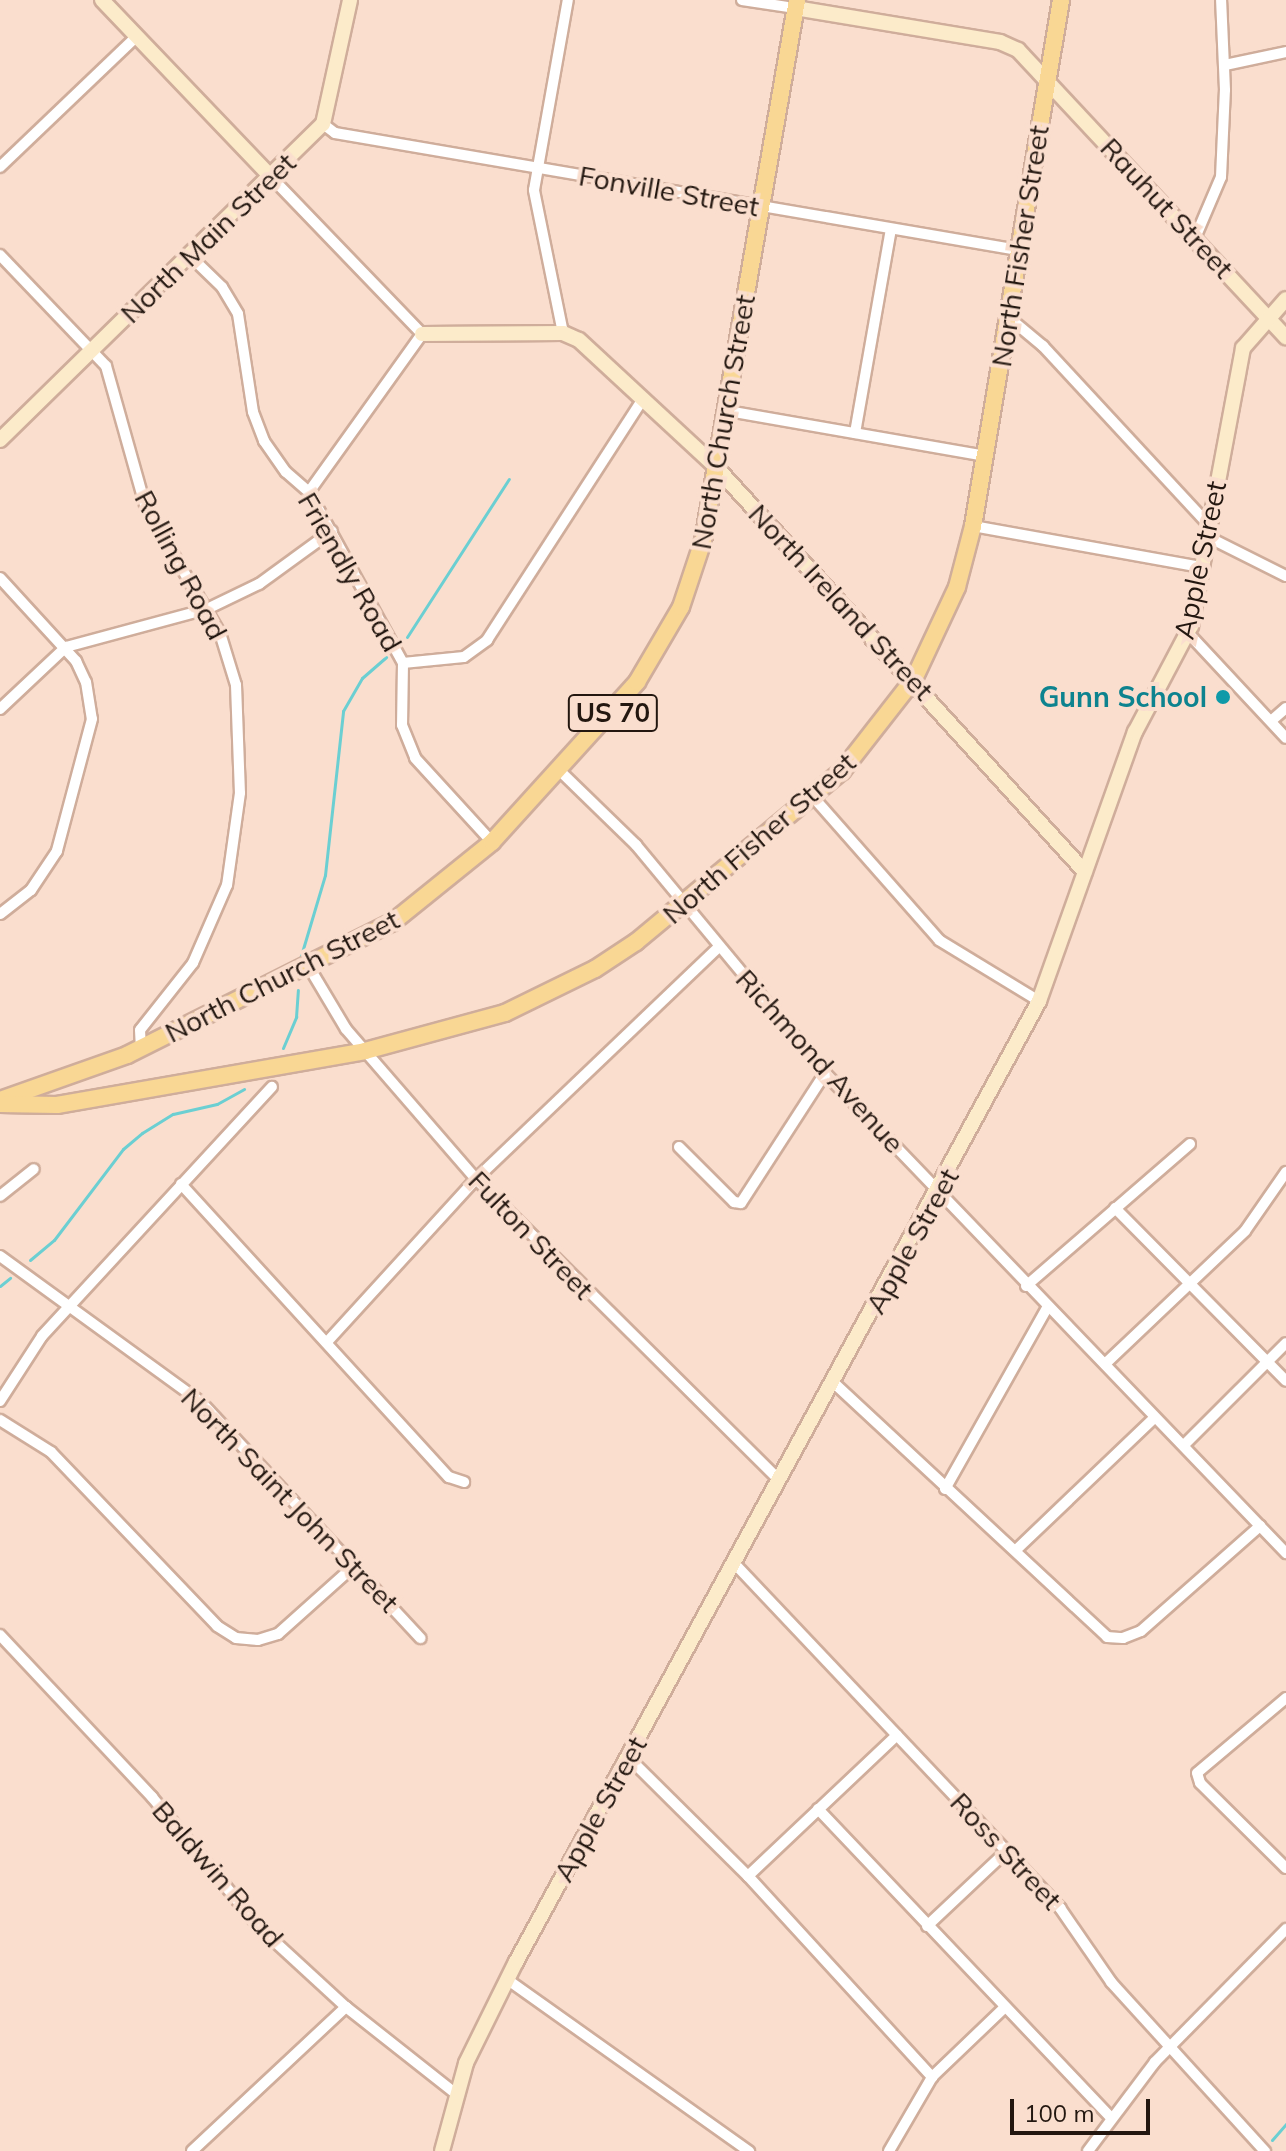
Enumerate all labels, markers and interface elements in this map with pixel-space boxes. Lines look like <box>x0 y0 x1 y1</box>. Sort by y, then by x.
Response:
street label: North Fisher Street <box>984 123 1056 369</box>
street label: Rauhut Street <box>1094 131 1240 285</box>
street label: North Main Street <box>114 146 302 330</box>
street label: Fonville Street <box>576 159 762 223</box>
street label: North Church Street <box>684 292 762 552</box>
street label: Apple Street <box>1167 478 1233 642</box>
street label: Rolling Road <box>128 485 234 645</box>
street label: Friendly Road <box>291 486 409 658</box>
street label: North Ireland Street <box>742 497 940 707</box>
place label: Gunn School <box>1039 680 1207 714</box>
marker: Gunn School <box>1214 688 1232 706</box>
road number: US 70 <box>567 691 659 735</box>
street label: North Fisher Street <box>656 745 862 931</box>
street label: North Church Street <box>159 902 405 1050</box>
street label: Richmond Avenue <box>729 962 911 1160</box>
street label: Apple Street <box>858 1163 966 1319</box>
street label: Fulton Street <box>462 1164 600 1306</box>
street label: North Saint John Street <box>174 1381 406 1619</box>
street label: Apple Street <box>546 1731 654 1887</box>
street label: Ross Street <box>943 1786 1069 1916</box>
street label: Baldwin Road <box>145 1794 291 1954</box>
scale bar <box>1014 2083 1154 2133</box>
text: 100 m <box>1024 2098 1095 2128</box>

